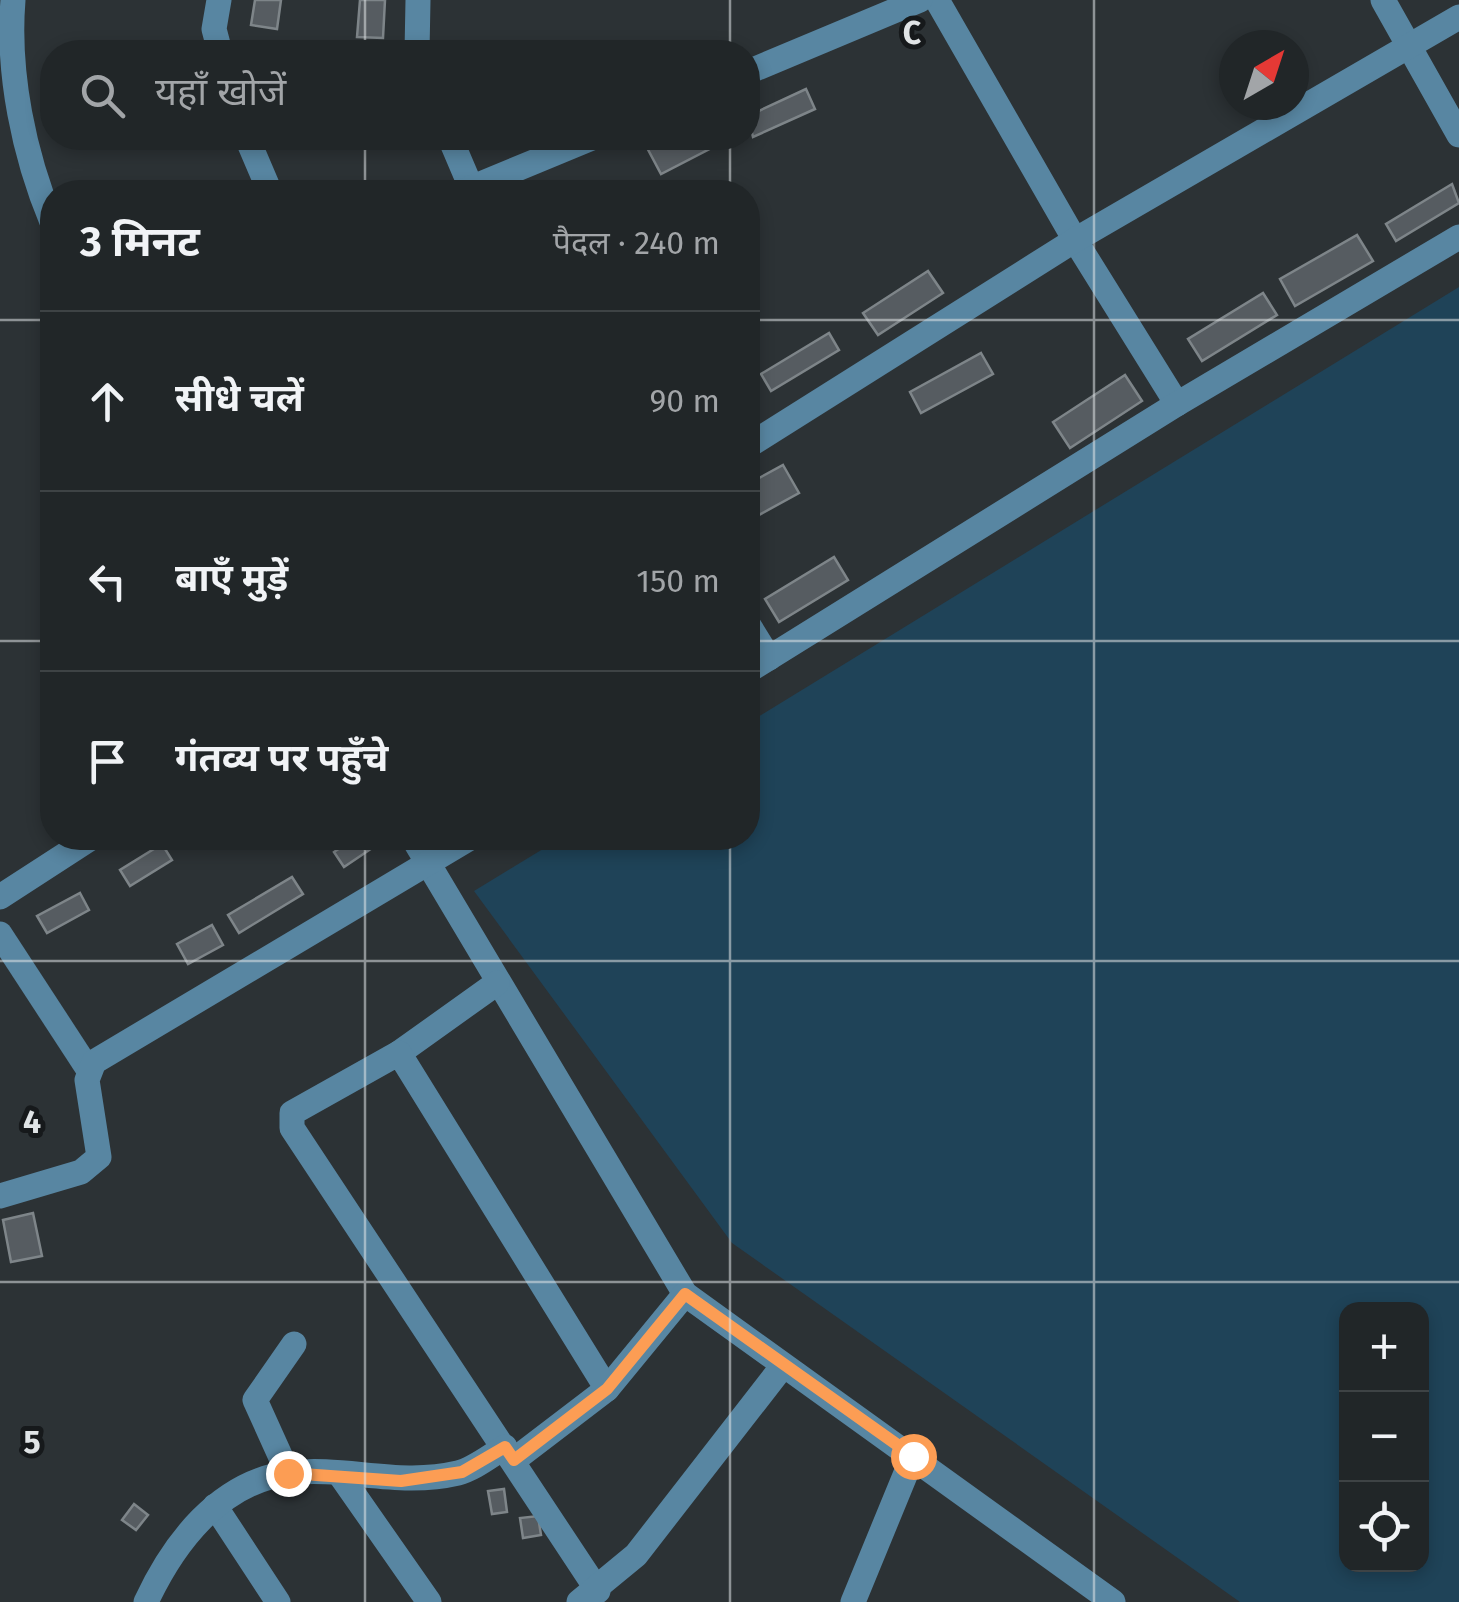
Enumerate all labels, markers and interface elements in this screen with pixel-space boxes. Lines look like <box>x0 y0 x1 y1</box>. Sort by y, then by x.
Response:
text: C <box>903 14 922 52</box>
north arrow <box>1219 30 1309 120</box>
search box <box>40 40 760 150</box>
icon: search <box>75 68 130 123</box>
text: यहाँ खोजें <box>155 69 286 115</box>
text: 3 मिनट <box>80 217 200 267</box>
text: पैदल · 240 m <box>553 224 720 262</box>
icon: ahead <box>80 374 135 429</box>
text: सीधे चलें <box>175 375 304 421</box>
text: 90 m <box>649 382 720 420</box>
icon: left <box>80 554 135 609</box>
text: बाएँ मुड़ें <box>175 555 288 601</box>
text: 150 m <box>636 562 720 600</box>
icon: arrive <box>80 734 135 789</box>
text: गंतव्य पर पहुँचे <box>175 735 388 781</box>
text: 4 <box>23 1103 41 1141</box>
map controls <box>1339 1302 1429 1572</box>
button: + <box>1339 1302 1429 1392</box>
button: − <box>1339 1392 1429 1482</box>
text: 5 <box>23 1423 41 1461</box>
route start <box>891 1434 937 1480</box>
route end <box>266 1451 312 1497</box>
button: locate <box>1339 1482 1429 1572</box>

